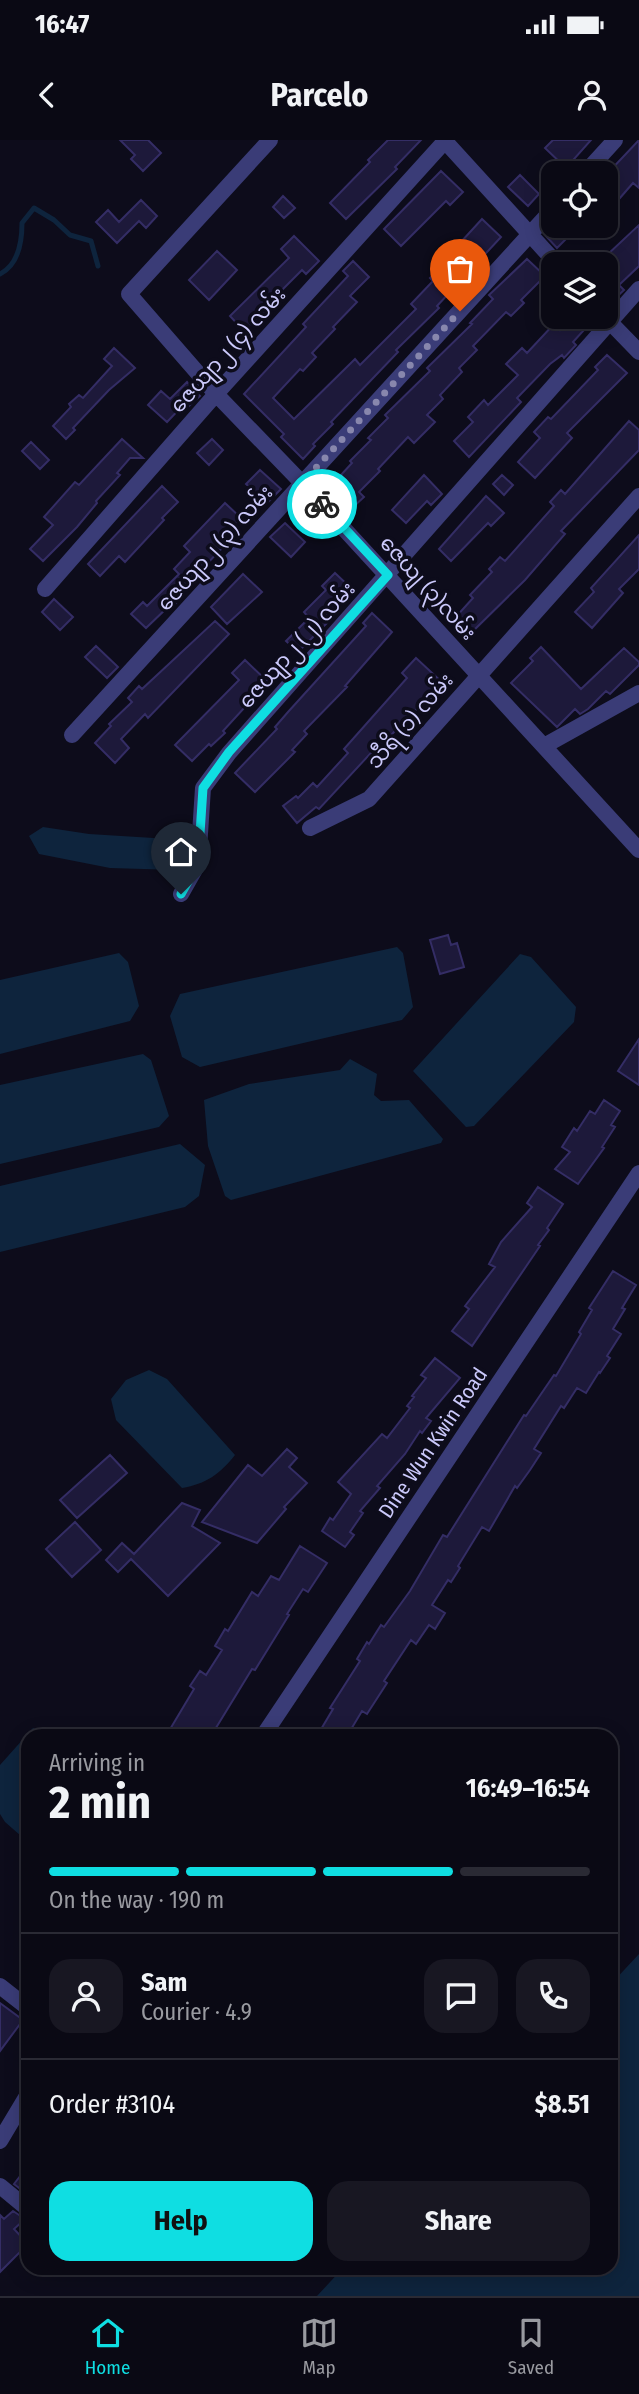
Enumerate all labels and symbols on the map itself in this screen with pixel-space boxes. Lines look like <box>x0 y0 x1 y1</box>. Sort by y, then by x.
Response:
pin <box>430 239 490 311</box>
street label: ဇေယျာ၂ (၄) လမ်း <box>162 280 295 422</box>
courier <box>287 469 357 539</box>
street label: ဇေယျာ၂ (၃) လမ်း <box>149 478 282 620</box>
street label: ဇေယျ (၃)လမ်း <box>371 528 484 649</box>
street label: ဇေယျာ၂ (၂) လမ်း <box>231 574 364 717</box>
street label: သီရိ (၁) လမ်း <box>359 666 462 777</box>
pin <box>151 822 211 894</box>
street label: Dine Wun Kwin Road <box>373 1363 493 1523</box>

